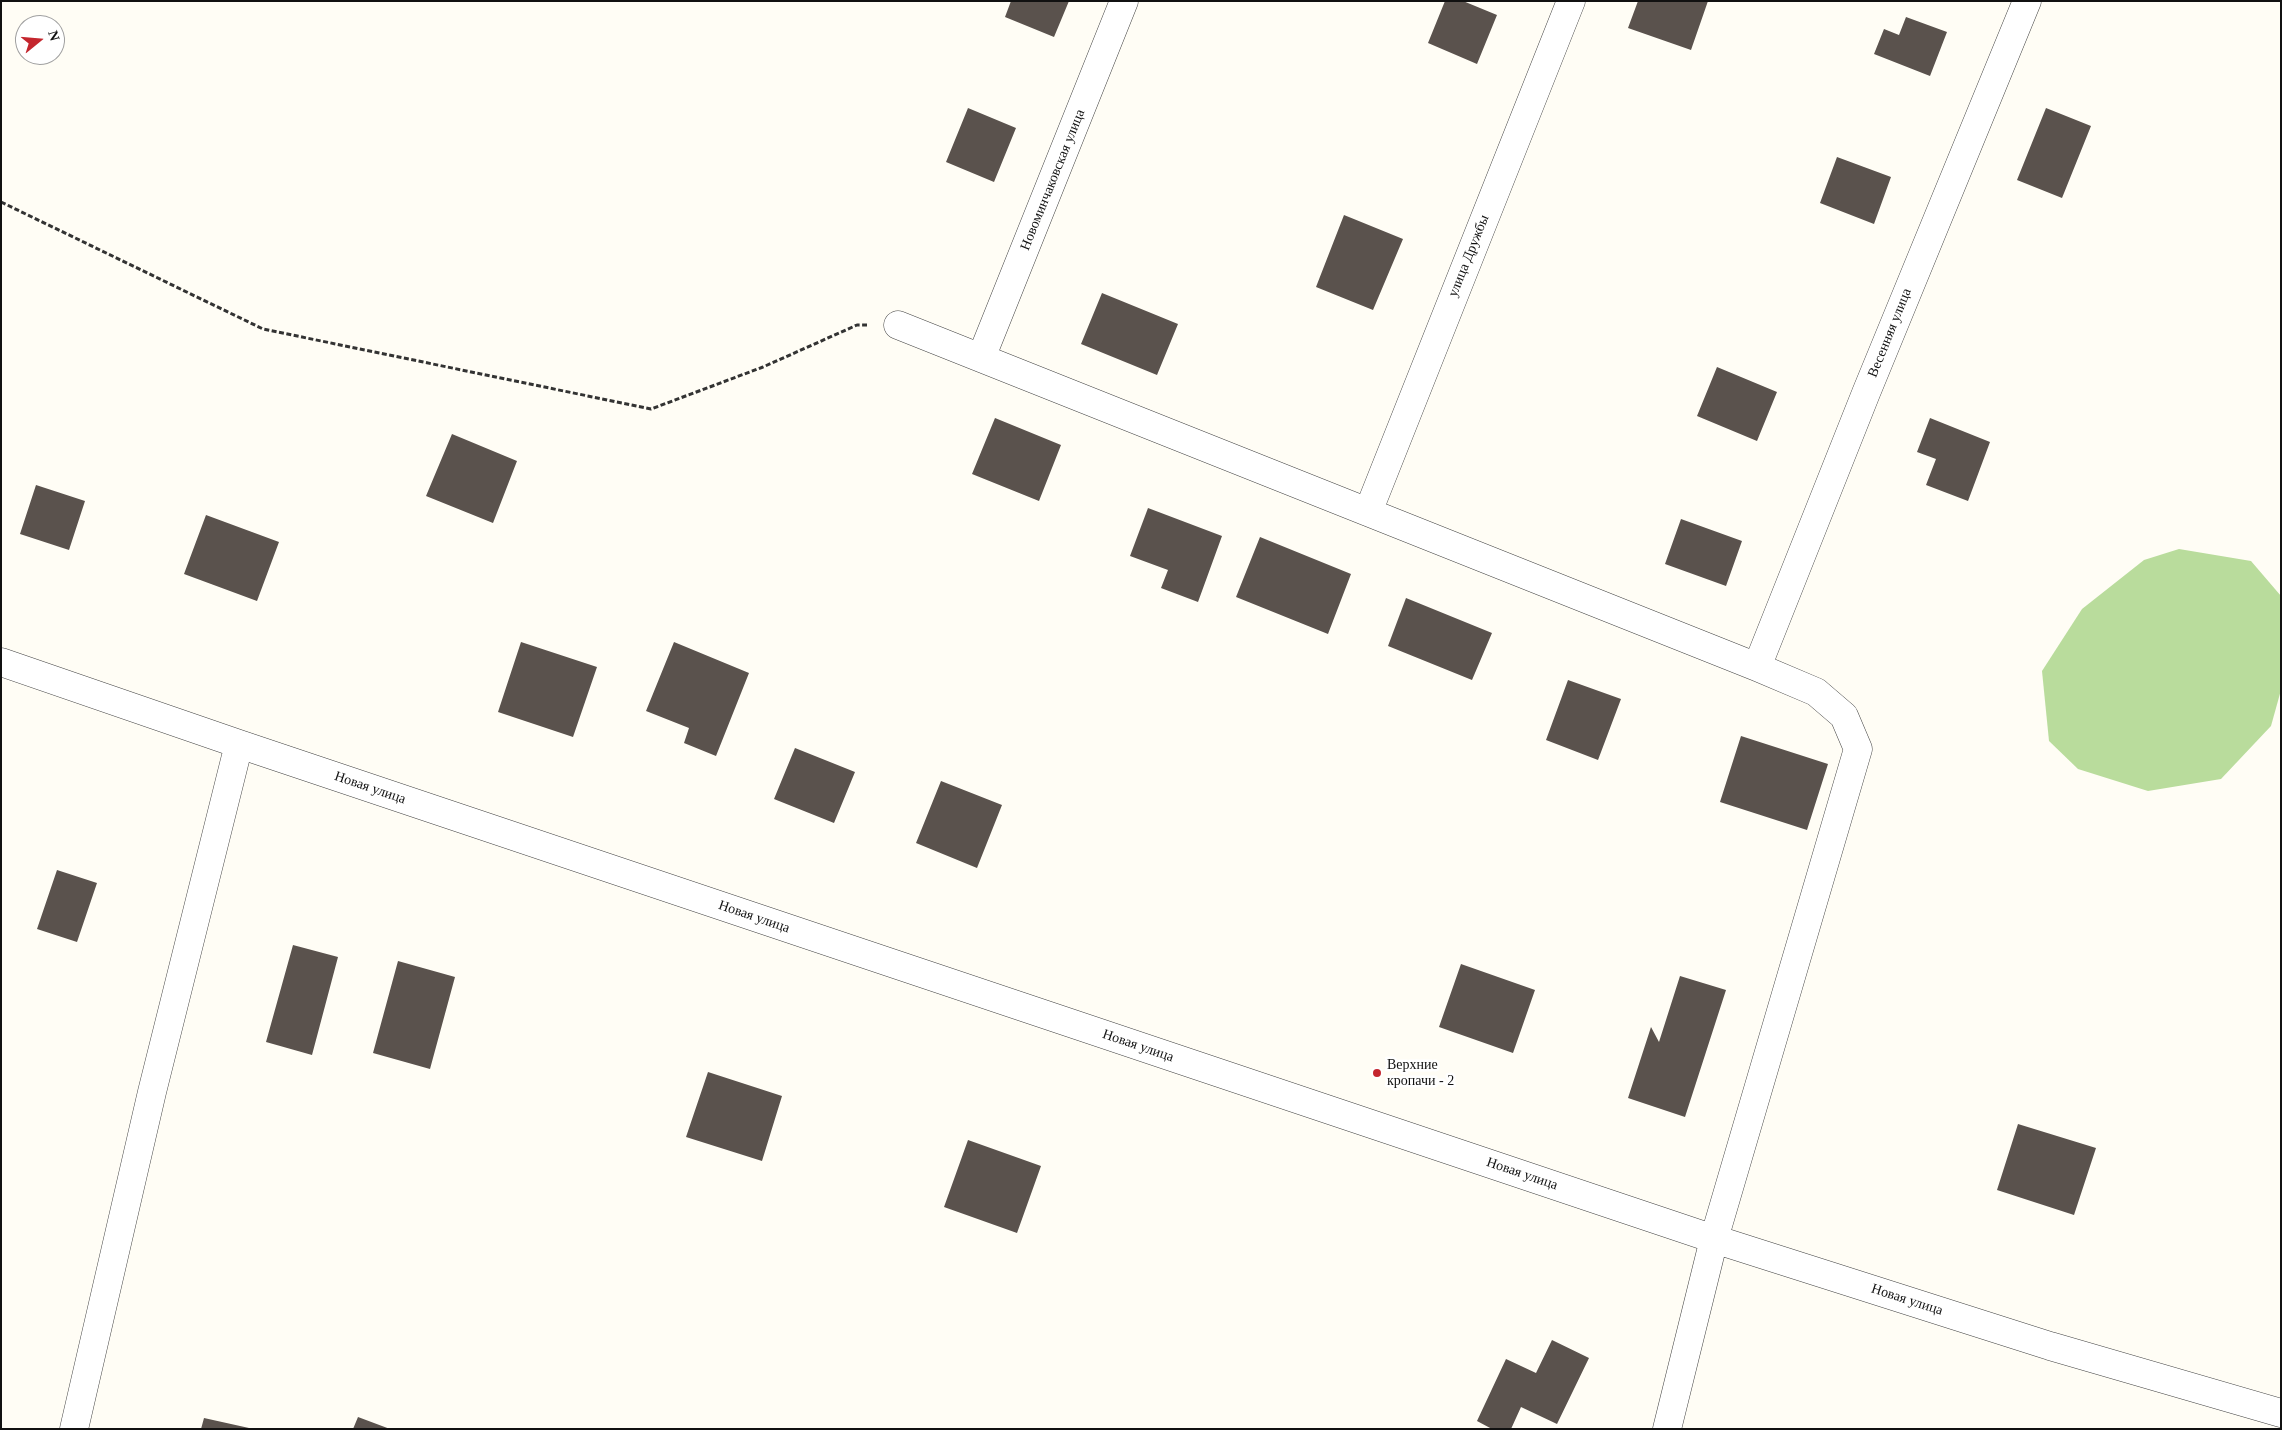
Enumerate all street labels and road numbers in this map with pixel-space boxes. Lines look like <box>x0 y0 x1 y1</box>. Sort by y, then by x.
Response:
street label: Новоминчаковская улица <box>1017 107 1089 253</box>
street label: улица Дружбы <box>1445 212 1493 300</box>
street label: Весенняя улица <box>1865 286 1915 380</box>
street label: Новая улица <box>332 768 408 808</box>
street label: Новая улица <box>716 897 792 937</box>
street label: Новая улица <box>1100 1026 1176 1066</box>
street label: Новая улица <box>1484 1154 1560 1194</box>
street label: Новая улица <box>1869 1281 1945 1319</box>

